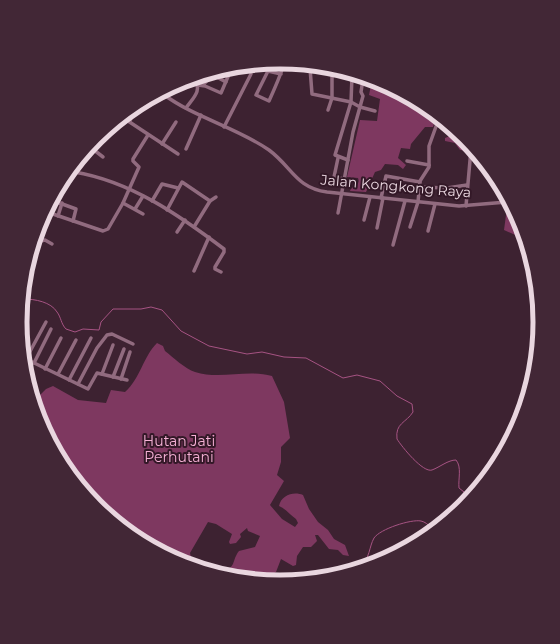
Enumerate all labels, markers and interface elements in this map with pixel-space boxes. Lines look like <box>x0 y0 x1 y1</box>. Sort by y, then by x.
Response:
street label: Jalan Kongkong Raya <box>319 170 472 202</box>
park label: Hutan Jati Perhutani <box>143 432 215 466</box>

